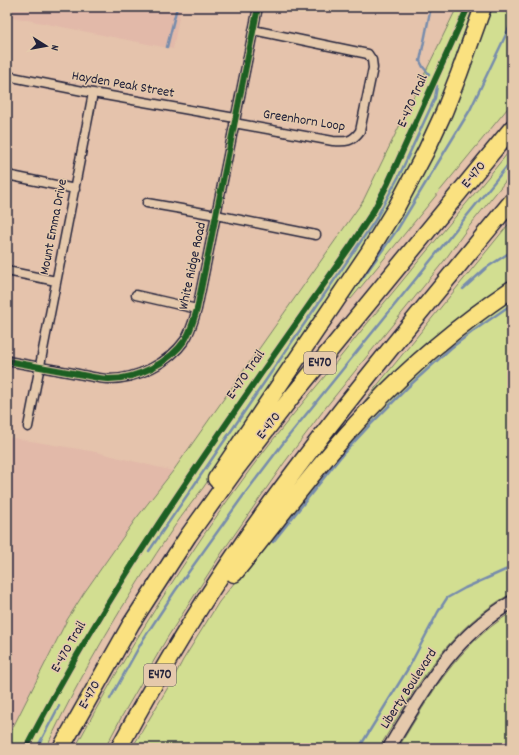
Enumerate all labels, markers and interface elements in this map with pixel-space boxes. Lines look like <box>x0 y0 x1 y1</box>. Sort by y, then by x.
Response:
north arrow <box>26 26 66 66</box>
text: N <box>45 43 62 52</box>
street label: Hayden Peak Street <box>70 66 176 104</box>
street label: E-470 Trail <box>392 71 434 131</box>
street label: Greenhorn Loop <box>261 105 347 137</box>
street label: E-470 <box>457 157 491 193</box>
street label: Mount Emma Drive <box>35 177 73 277</box>
street label: White Ridge Road <box>174 220 212 312</box>
street label: E-470 Trail <box>222 346 271 404</box>
road number: E470 <box>304 352 336 374</box>
street label: E-470 <box>252 408 286 444</box>
street label: E-470 Trail <box>46 617 92 676</box>
street label: Liberty Boulevard <box>375 645 443 733</box>
road number: E470 <box>144 664 176 686</box>
street label: E-470 <box>74 677 106 713</box>

